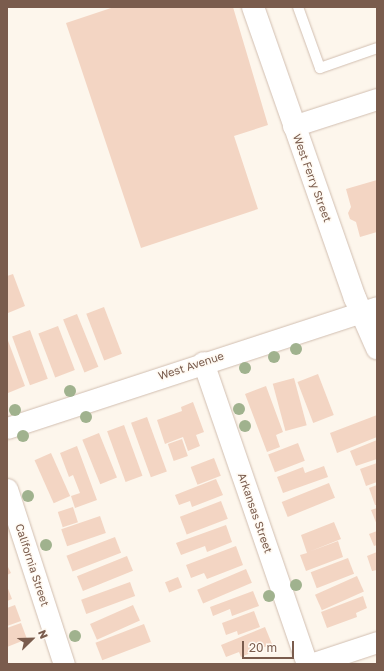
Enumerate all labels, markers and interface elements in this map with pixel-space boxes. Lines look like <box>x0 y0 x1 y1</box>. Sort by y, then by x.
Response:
street label: West Ferry Street <box>290 132 334 224</box>
street label: West Avenue <box>156 349 226 383</box>
street label: Arkansas Street <box>235 471 275 555</box>
street label: California Street <box>12 522 52 608</box>
north arrow <box>12 619 52 659</box>
text: N <box>36 628 51 641</box>
scale bar <box>244 633 296 659</box>
text: 20 m <box>249 640 277 655</box>

